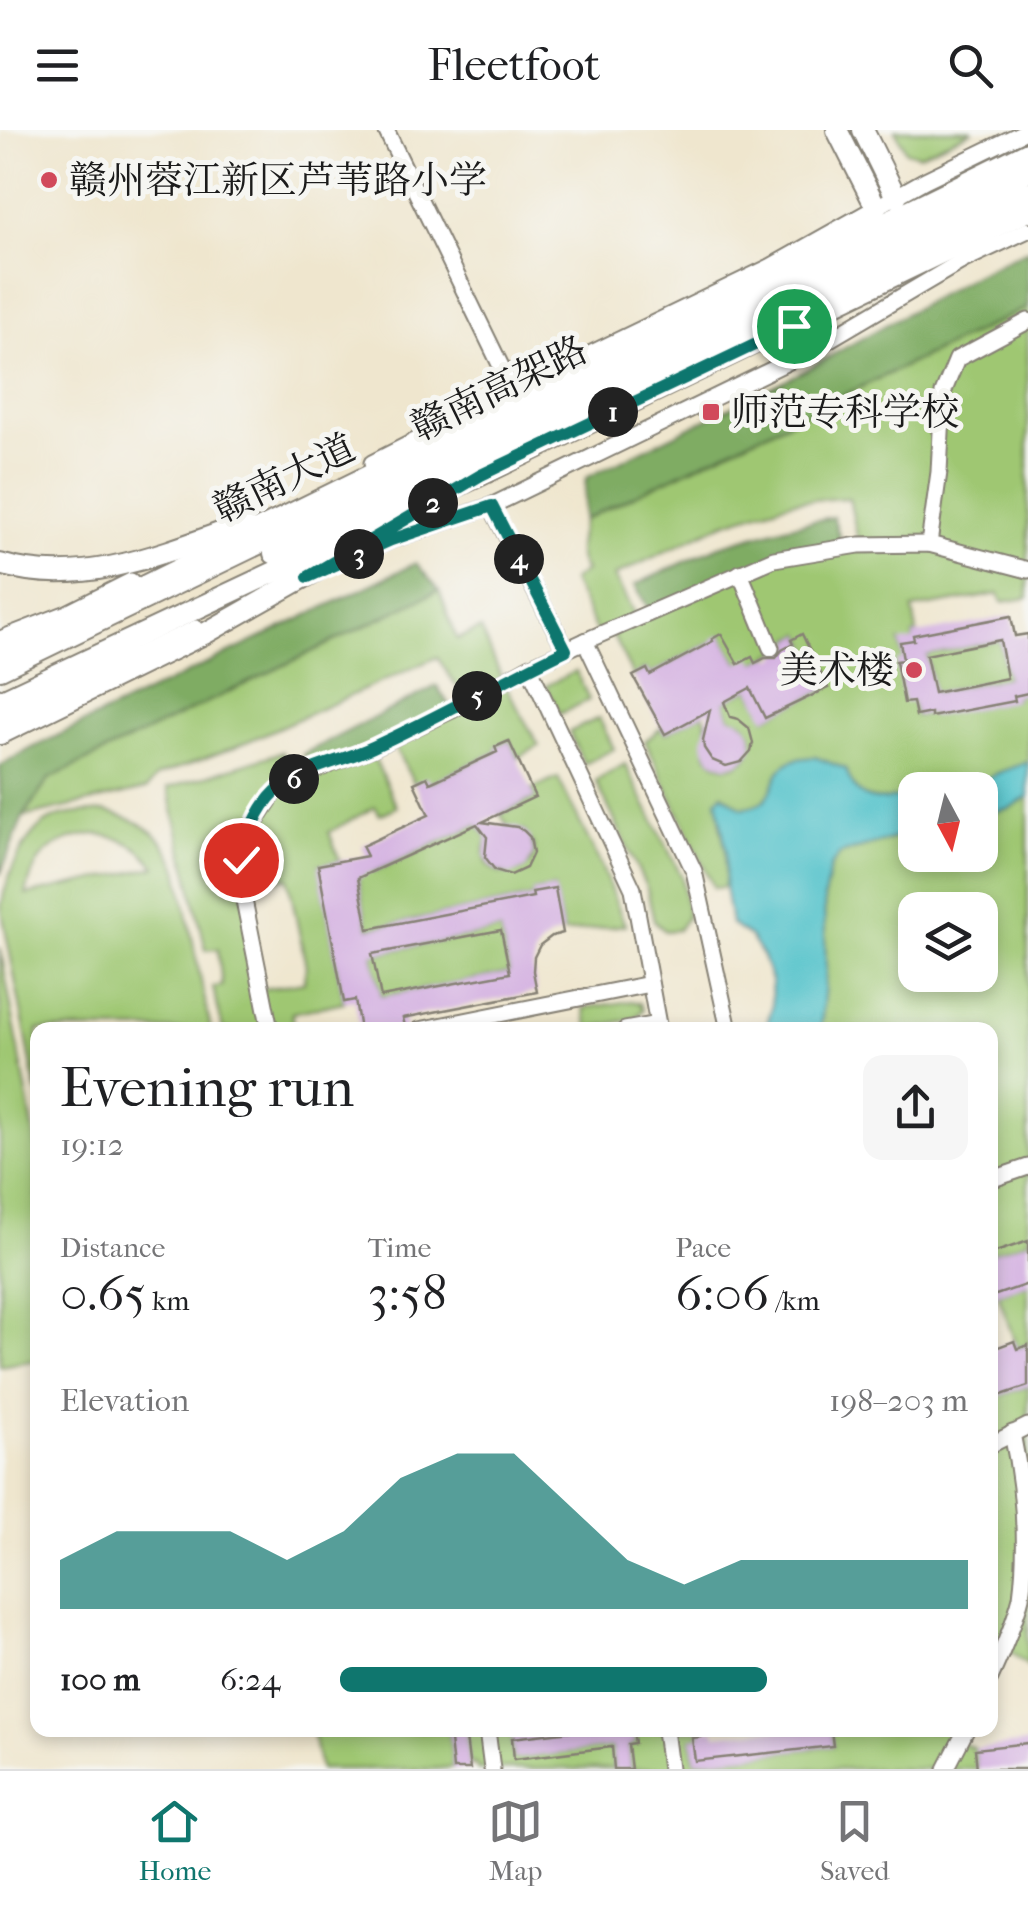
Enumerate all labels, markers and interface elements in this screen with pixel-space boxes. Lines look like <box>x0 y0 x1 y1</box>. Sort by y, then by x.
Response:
icon: menu <box>30 38 85 93</box>
icon: search <box>943 38 998 93</box>
text: Fleetfoot <box>428 39 600 92</box>
place label: 赣州蓉江新区芦苇路小学 <box>69 158 487 203</box>
marker: 赣州蓉江新区芦苇路小学 <box>38 169 60 191</box>
pin <box>752 284 837 369</box>
icon: arrive <box>767 299 822 354</box>
street label: 赣南高架路 <box>404 327 594 450</box>
pin: 1 <box>588 387 638 437</box>
place label: 师范专科学校 <box>731 390 959 435</box>
text: 1 <box>608 395 618 428</box>
marker: 师范专科学校 <box>700 401 722 423</box>
street label: 赣南大道 <box>206 425 362 532</box>
pin: 2 <box>408 478 458 528</box>
text: 2 <box>426 486 440 519</box>
pin: 3 <box>334 529 384 579</box>
pin: 4 <box>494 534 544 584</box>
text: 3 <box>353 537 365 570</box>
text: 4 <box>511 542 527 575</box>
place label: 美术楼 <box>780 648 894 693</box>
marker: 美术楼 <box>903 659 925 681</box>
pin: 5 <box>452 671 502 721</box>
text: 5 <box>471 679 483 712</box>
pin: 6 <box>269 754 319 804</box>
text: 6 <box>286 762 302 795</box>
north arrow <box>898 772 998 872</box>
map controls <box>898 772 998 992</box>
pin <box>199 818 284 903</box>
icon: check <box>214 833 269 888</box>
button: layers <box>898 892 998 992</box>
button: share <box>863 1055 968 1160</box>
text: Evening run <box>60 1056 354 1120</box>
text: 19:12 <box>60 1126 124 1163</box>
text: Distance <box>60 1231 165 1264</box>
text: Time <box>368 1231 431 1264</box>
text: Pace <box>675 1231 731 1264</box>
text: 0.65 <box>60 1264 146 1323</box>
text: 3:58 <box>368 1264 447 1323</box>
text: 6:06 <box>675 1264 769 1323</box>
text: km <box>146 1284 190 1317</box>
text: /km <box>769 1284 820 1317</box>
text: Elevation <box>60 1382 189 1419</box>
text: 198–203 m <box>829 1382 968 1419</box>
text: 100 m <box>60 1661 140 1698</box>
text: 6:24 <box>220 1661 280 1698</box>
tab: Home <box>138 1794 211 1887</box>
tab: Map <box>488 1794 543 1887</box>
tab: Saved <box>820 1794 890 1887</box>

